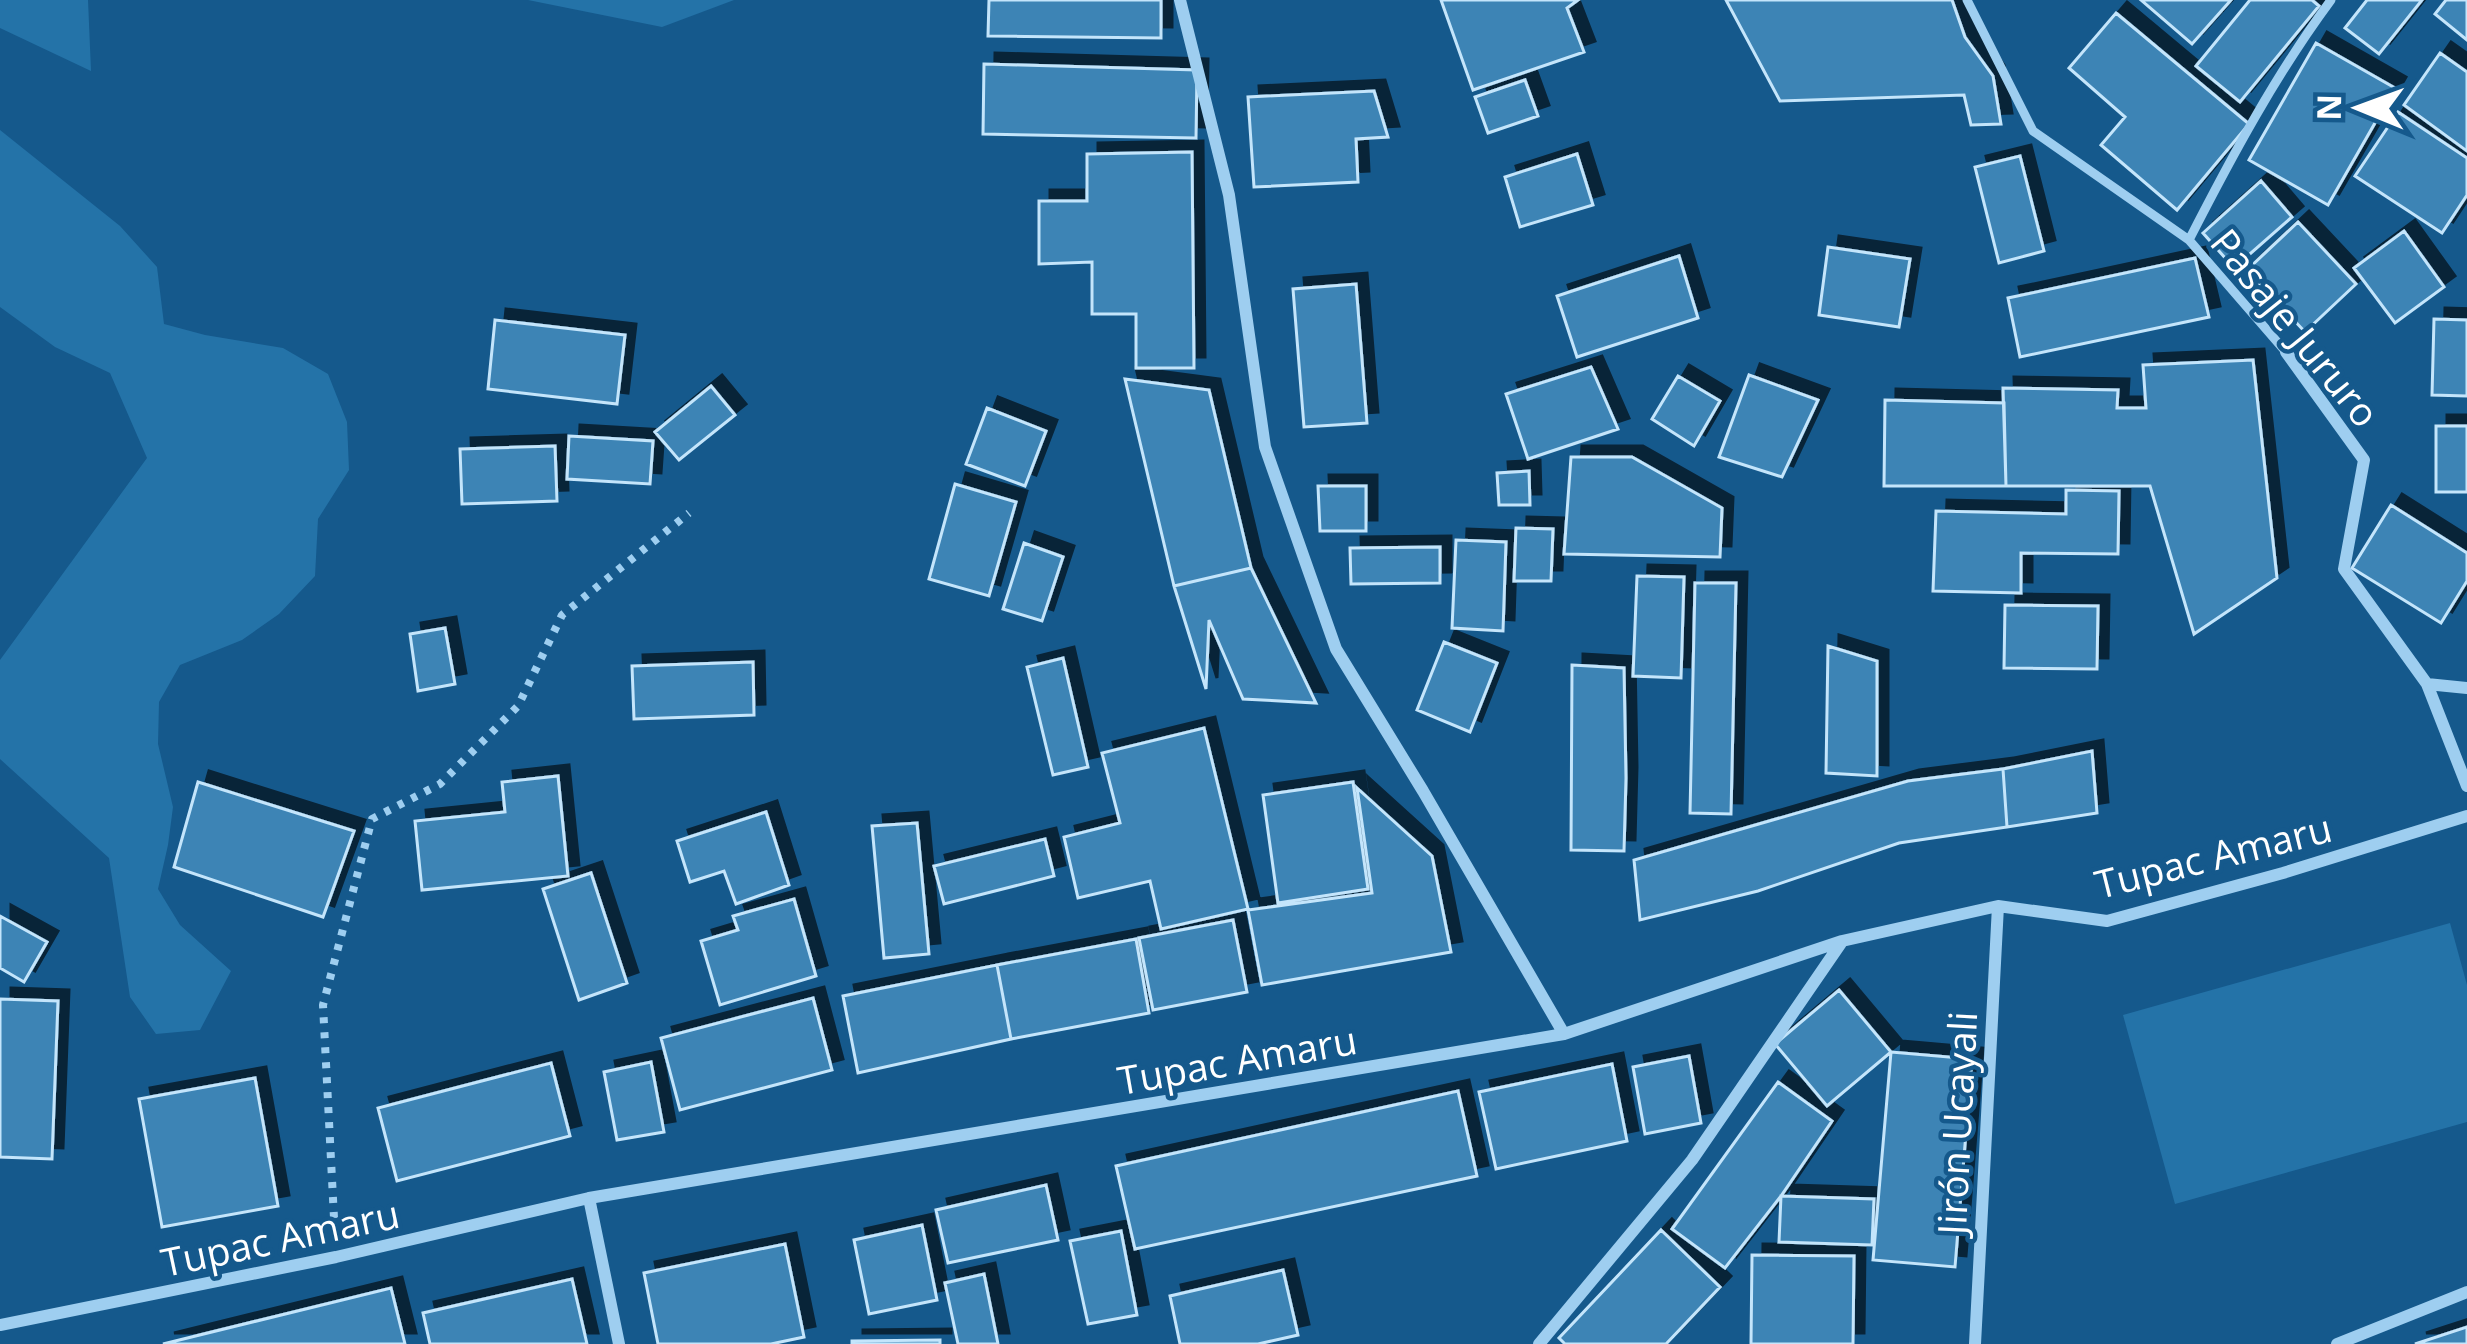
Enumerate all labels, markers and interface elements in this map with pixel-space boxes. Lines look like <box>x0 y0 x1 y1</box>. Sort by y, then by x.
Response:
north arrow <box>2299 48 2419 168</box>
text: N <box>2306 94 2351 121</box>
street label: Pasaje Jururo <box>2200 217 2392 437</box>
street label: Tupac Amaru <box>2089 800 2337 910</box>
street label: Jirón Ucayali <box>1923 1010 1988 1240</box>
street label: Tupac Amaru <box>1113 1012 1361 1106</box>
street label: Tupac Amaru <box>156 1186 404 1288</box>

